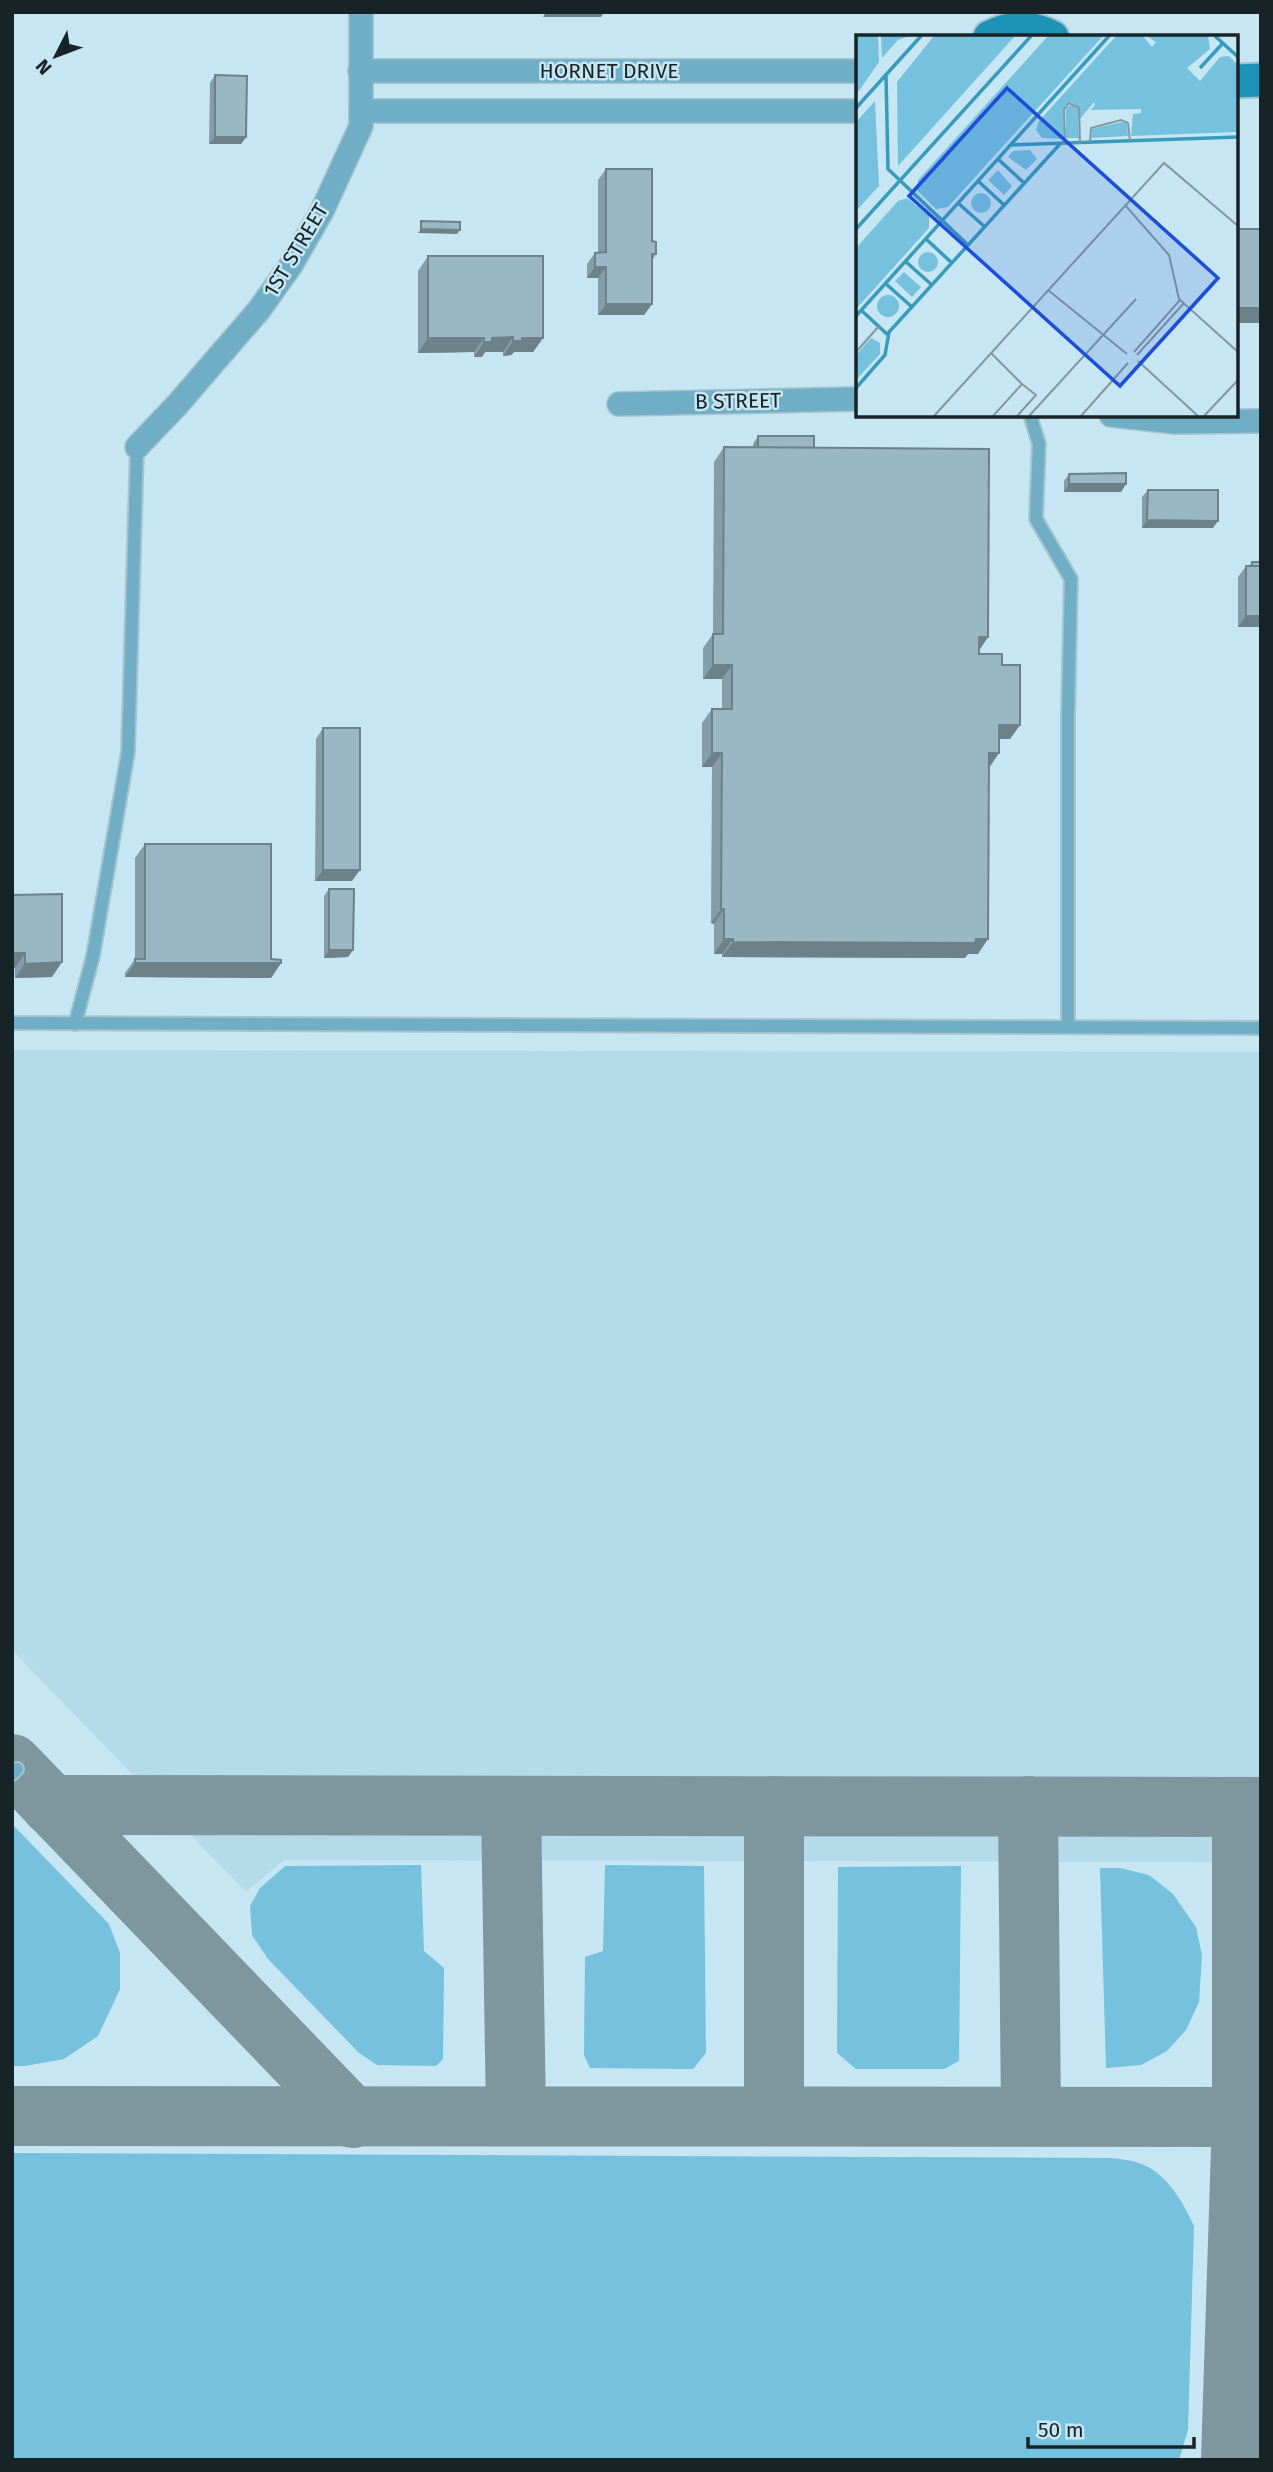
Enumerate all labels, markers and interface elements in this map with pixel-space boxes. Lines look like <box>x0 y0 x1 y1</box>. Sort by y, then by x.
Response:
north arrow <box>21 21 91 91</box>
inset map <box>856 35 1238 416</box>
text: N <box>31 55 57 79</box>
street label: HORNET DRIVE <box>540 58 678 84</box>
street label: 1ST STREET <box>258 198 334 301</box>
street label: B STREET <box>695 387 781 415</box>
scale bar <box>1028 2406 1194 2450</box>
text: 50 m <box>1038 2417 1084 2443</box>

